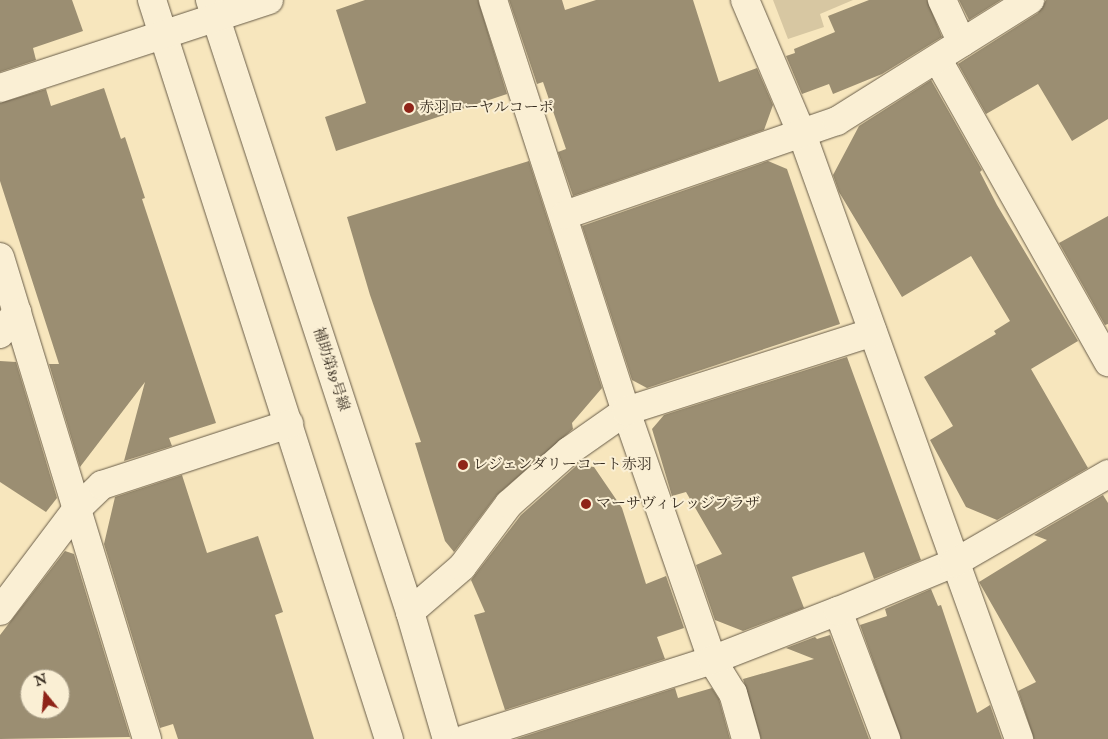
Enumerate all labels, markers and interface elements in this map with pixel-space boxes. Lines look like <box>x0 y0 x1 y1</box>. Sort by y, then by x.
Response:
place label: 赤羽ローヤルコーポ <box>419 99 554 117</box>
marker: 赤羽ローヤルコーポ <box>403 102 415 114</box>
street label: 補助第89号線 <box>309 325 353 413</box>
place label: レジェンダリーコート赤羽 <box>473 456 653 474</box>
marker: レジェンダリーコート赤羽 <box>457 459 469 471</box>
place label: マーサヴィレッジプラザ <box>596 495 761 513</box>
marker: マーサヴィレッジプラザ <box>580 498 592 510</box>
north arrow <box>20 669 70 719</box>
text: N <box>32 670 49 691</box>

